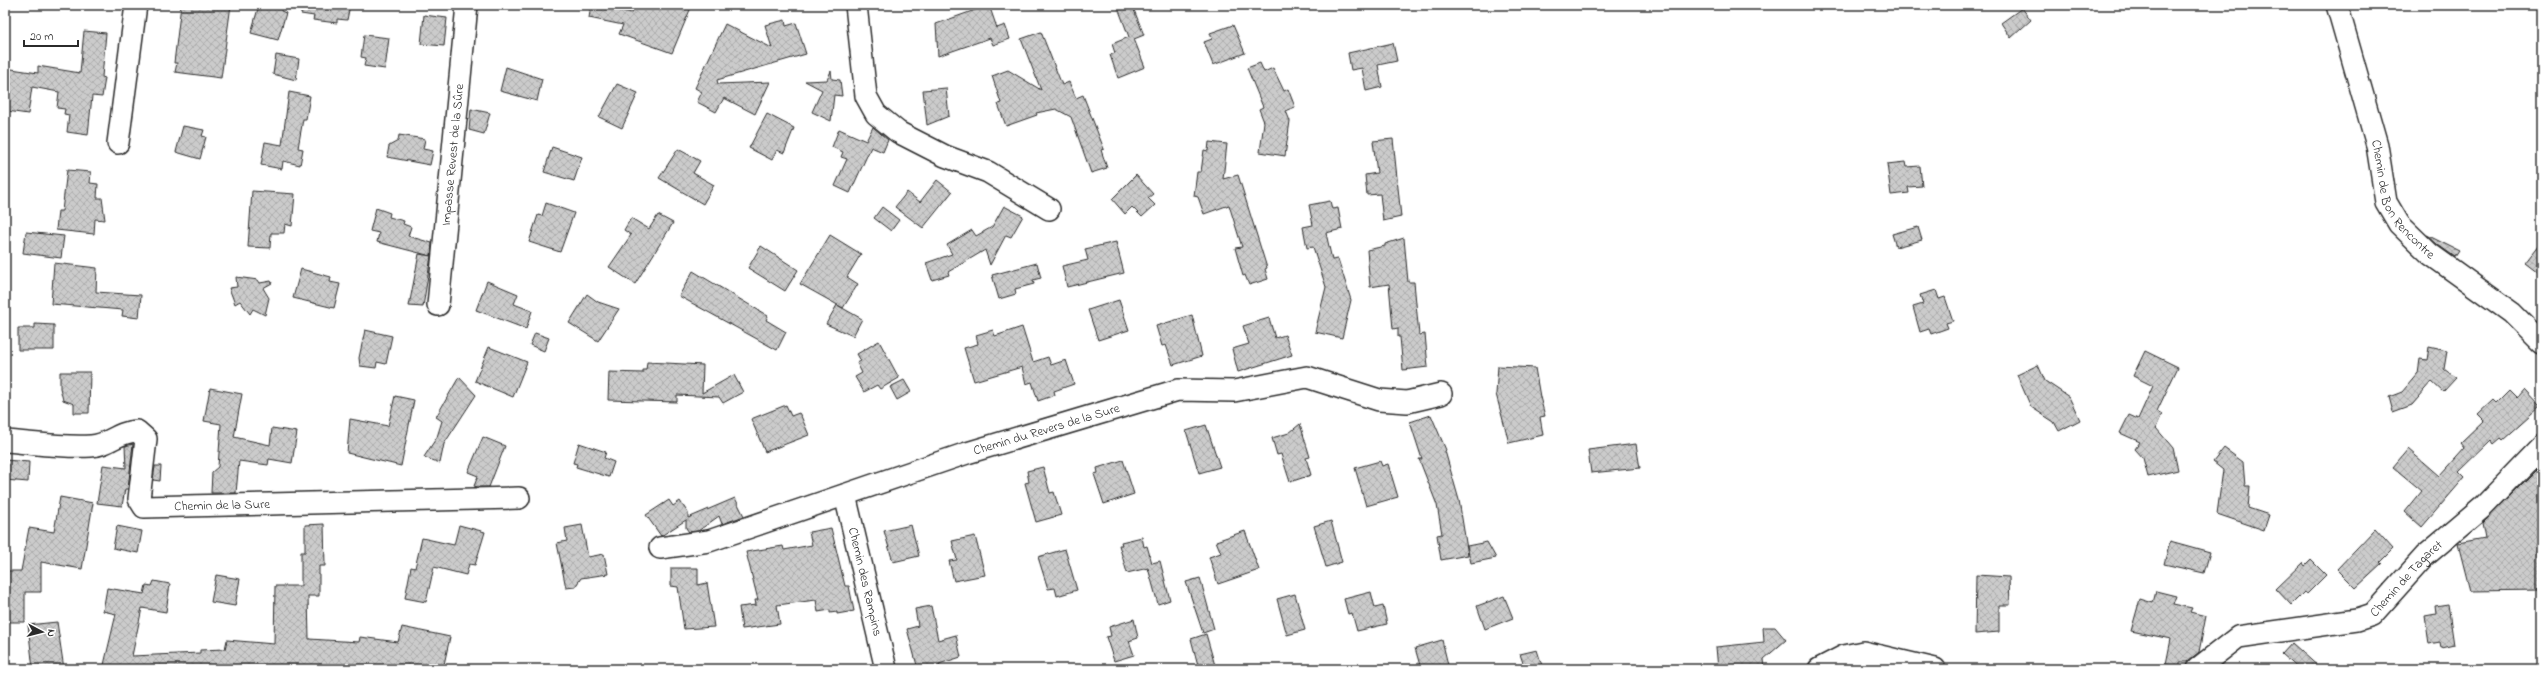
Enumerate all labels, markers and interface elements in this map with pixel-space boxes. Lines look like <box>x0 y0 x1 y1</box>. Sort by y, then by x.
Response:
scale bar <box>24 22 78 48</box>
text: 20 m <box>30 28 53 46</box>
street label: Impasse Revest de la Sûre <box>436 83 469 227</box>
street label: Chemin de Bon Rencontre <box>2366 137 2439 264</box>
street label: Chemin du Revers de la Sure <box>971 398 1122 460</box>
street label: Chemin de la Sure <box>174 494 270 516</box>
street label: Chemin des Rampins <box>843 525 887 638</box>
street label: Chemin de Tagaret <box>2365 535 2447 621</box>
north arrow <box>22 612 62 652</box>
text: N <box>43 628 59 638</box>

